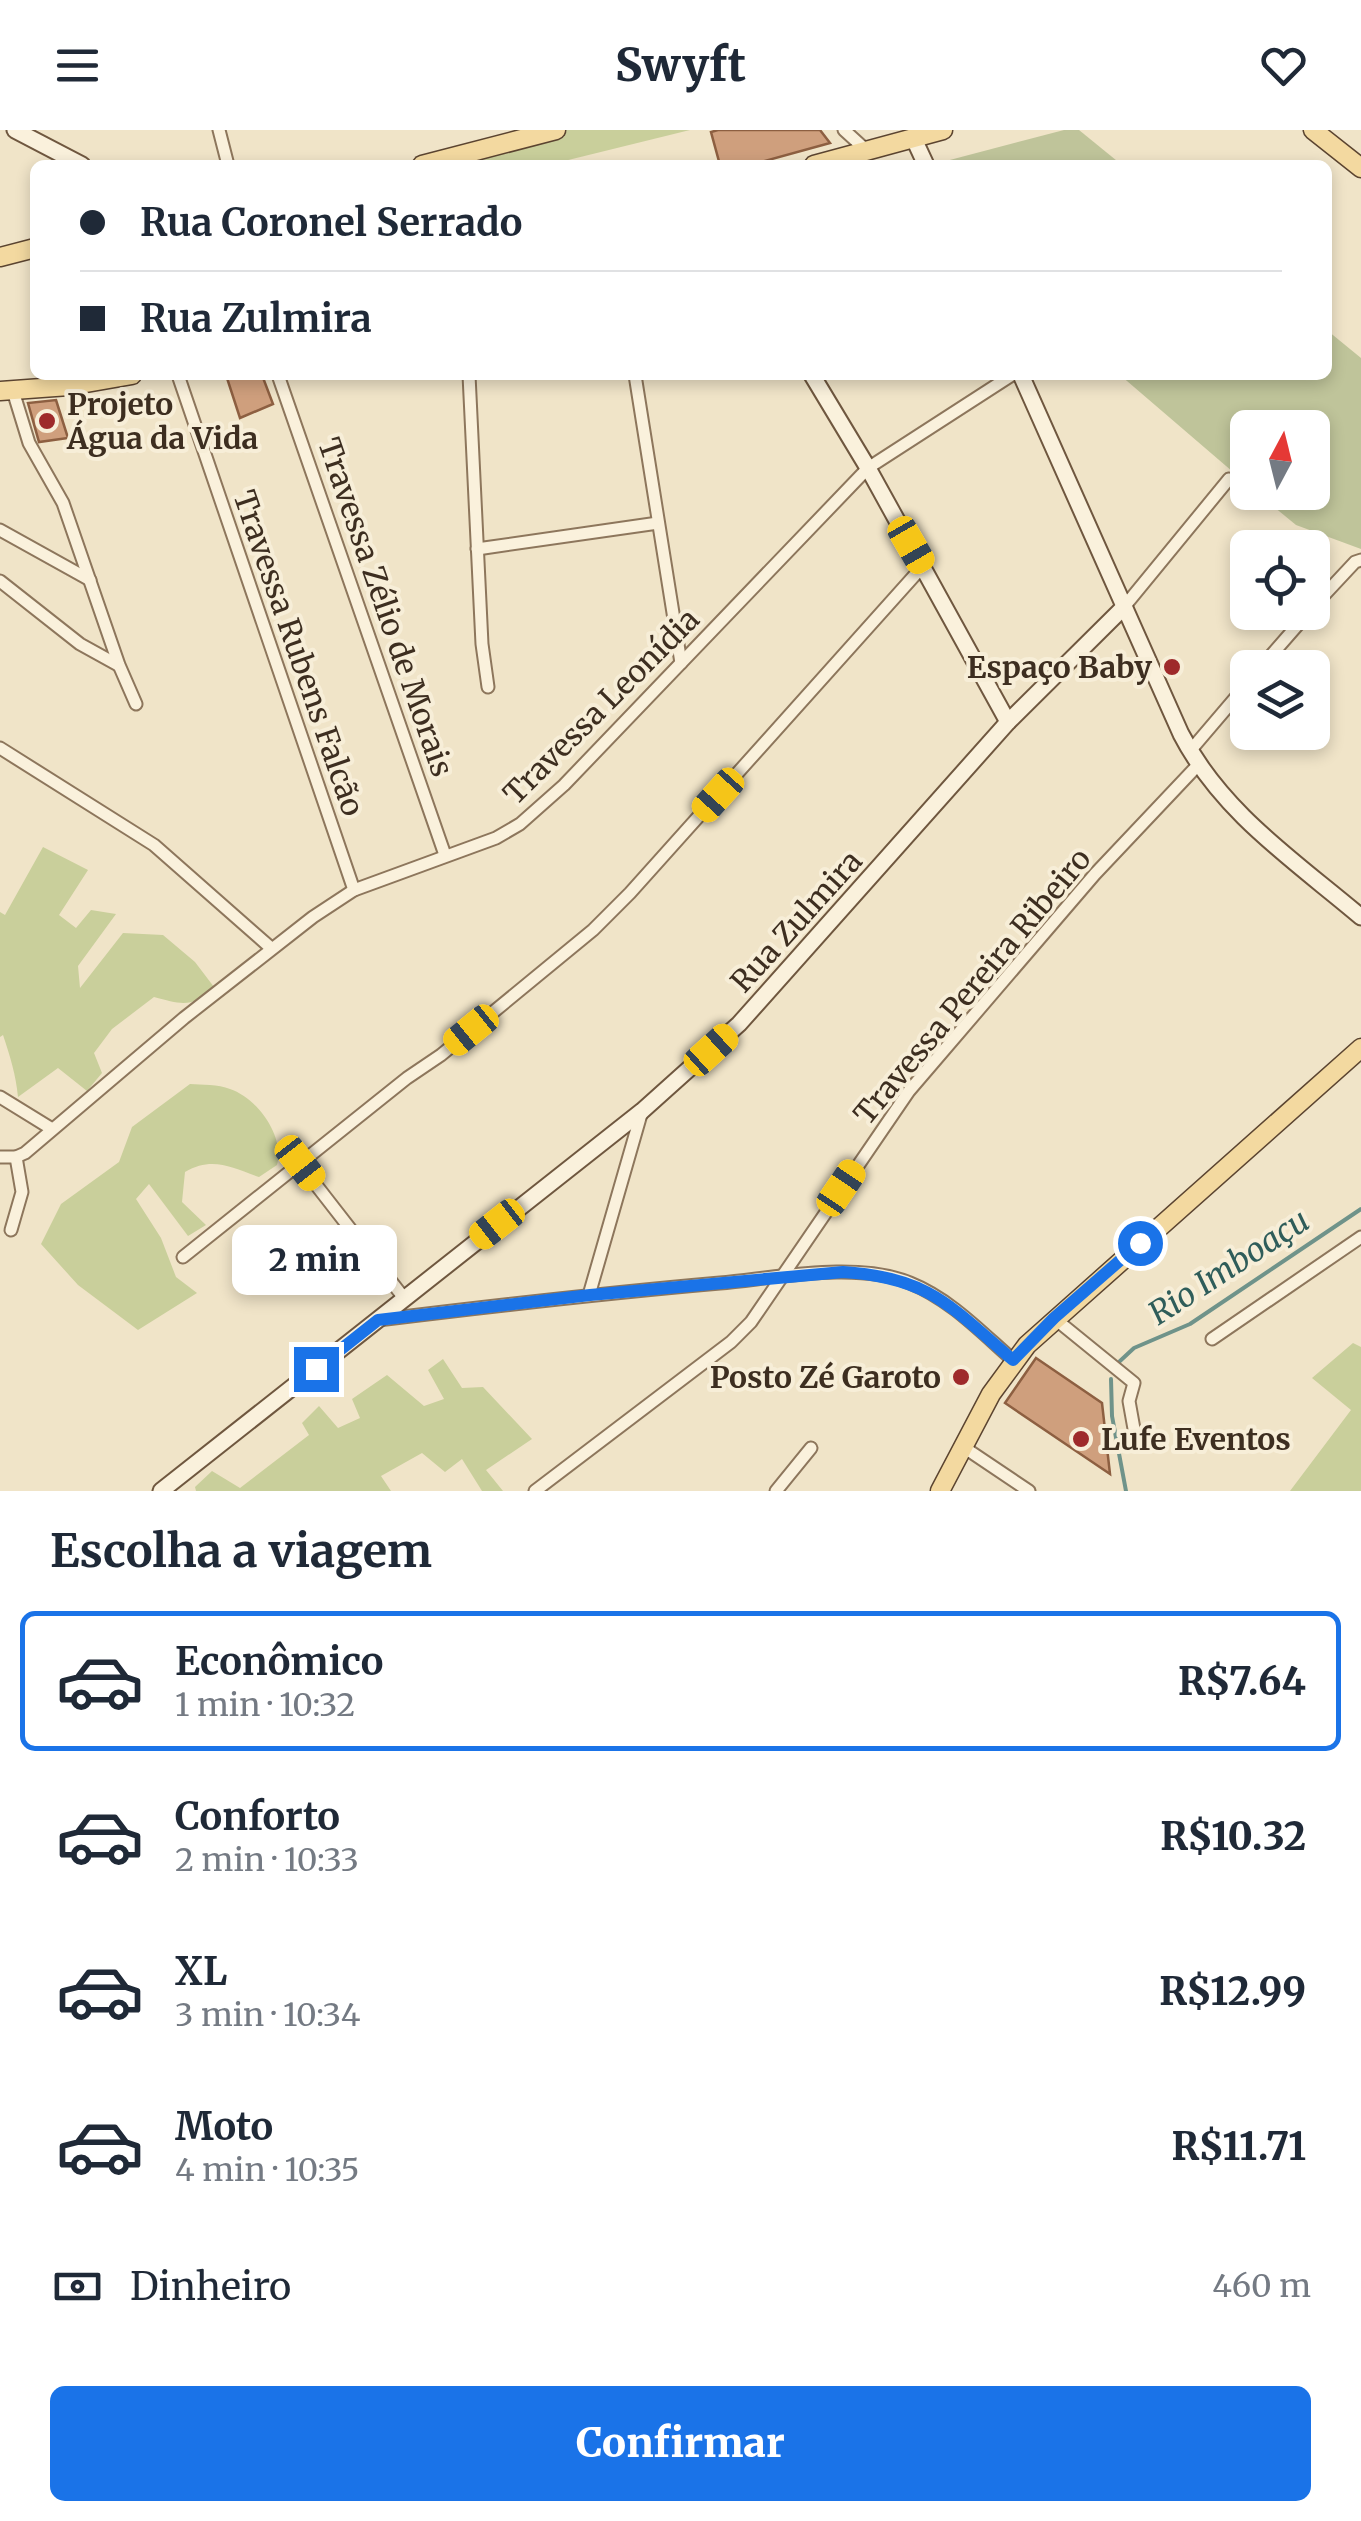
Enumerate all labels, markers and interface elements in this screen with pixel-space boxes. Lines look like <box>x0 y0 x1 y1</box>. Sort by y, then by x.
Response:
text: Swyft <box>615 37 746 93</box>
icon: menu <box>50 38 105 93</box>
icon: heart <box>1256 38 1311 93</box>
text: Rua Coronel Serrado <box>140 199 522 246</box>
text: Rua Zulmira <box>140 295 372 342</box>
place label: Projeto Água da Vida <box>66 385 259 457</box>
marker: Projeto Água da Vida <box>36 410 58 432</box>
north arrow <box>1230 410 1330 510</box>
map controls <box>1230 410 1330 750</box>
street label: Travessa Zélio de Morais <box>310 433 462 781</box>
street label: Travessa Rubens Falcão <box>225 485 373 821</box>
car <box>883 512 939 578</box>
button: locate <box>1230 530 1330 630</box>
street label: Travessa Leonídia <box>495 600 707 812</box>
place label: Espaço Baby <box>967 648 1152 686</box>
button: layers <box>1230 650 1330 750</box>
marker: Espaço Baby <box>1161 656 1183 678</box>
car <box>687 763 749 827</box>
street label: Travessa Pereira Ribeiro <box>845 840 1099 1132</box>
street label: Rua Zulmira <box>722 842 870 1000</box>
car <box>438 999 504 1061</box>
car <box>679 1019 743 1081</box>
car <box>270 1130 330 1196</box>
car <box>812 1155 870 1221</box>
car <box>464 1194 530 1254</box>
water label: Rio Imboaçu <box>1141 1200 1317 1334</box>
route start <box>1118 1221 1163 1266</box>
callout: 2 min <box>234 1224 398 1294</box>
text: 2 min <box>269 1240 360 1280</box>
route end <box>294 1347 339 1392</box>
place label: Posto Zé Garoto <box>710 1358 941 1396</box>
marker: Posto Zé Garoto <box>950 1366 972 1388</box>
place label: Lufe Eventos <box>1101 1420 1291 1458</box>
marker: Lufe Eventos <box>1070 1428 1092 1450</box>
text: Escolha a viagem <box>50 1523 432 1579</box>
icon: car <box>55 1636 145 1726</box>
text: Econômico <box>175 1638 383 1685</box>
text: R$7.64 <box>1178 1658 1306 1705</box>
text: 1 min · 10:32 <box>175 1685 355 1725</box>
icon: car <box>55 1791 145 1881</box>
text: Conforto <box>175 1793 340 1840</box>
text: R$10.32 <box>1160 1813 1306 1860</box>
text: 2 min · 10:33 <box>175 1840 359 1880</box>
icon: car <box>55 1946 145 2036</box>
text: XL <box>175 1948 227 1995</box>
text: R$12.99 <box>1159 1968 1306 2015</box>
text: 3 min · 10:34 <box>175 1995 360 2035</box>
icon: car <box>55 2101 145 2191</box>
text: Moto <box>175 2103 273 2150</box>
text: R$11.71 <box>1171 2123 1306 2170</box>
text: 4 min · 10:35 <box>175 2150 359 2190</box>
icon: cash <box>50 2259 105 2314</box>
text: Dinheiro <box>130 2263 291 2310</box>
text: 460 m <box>1212 2266 1311 2306</box>
button: Confirmar <box>50 2386 1311 2501</box>

